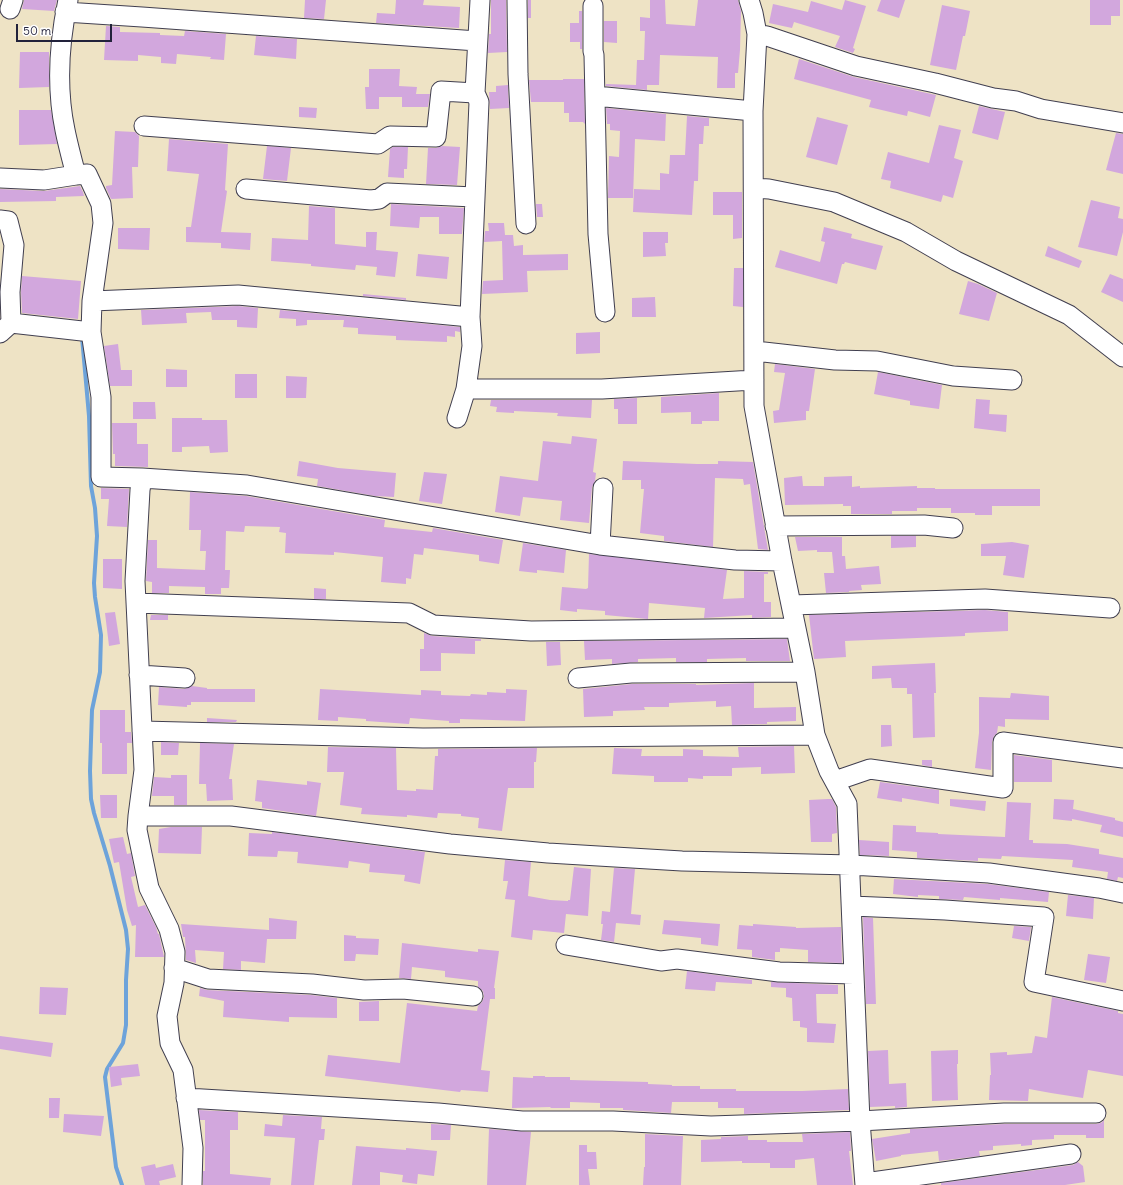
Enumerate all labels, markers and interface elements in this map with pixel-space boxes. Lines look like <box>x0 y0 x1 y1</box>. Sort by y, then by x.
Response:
scale bar <box>18 16 114 42</box>
text: 50 m <box>23 23 51 38</box>

